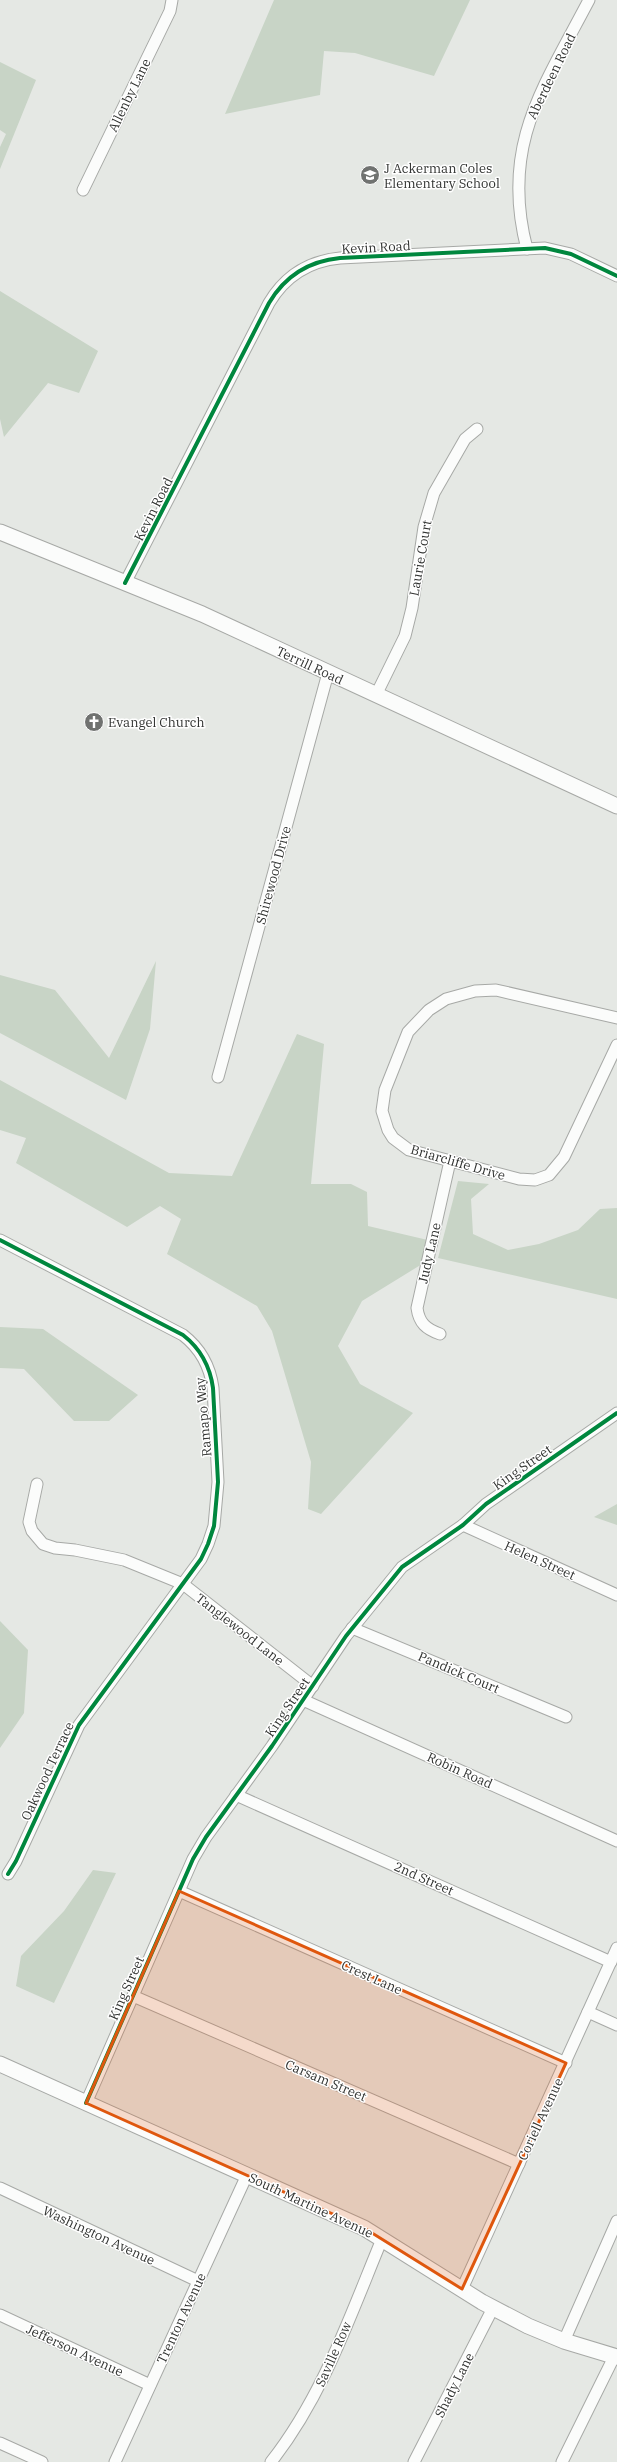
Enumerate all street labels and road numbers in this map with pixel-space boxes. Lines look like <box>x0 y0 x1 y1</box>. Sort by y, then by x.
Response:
street label: Aberdeen Road <box>523 30 580 122</box>
street label: Allenby Lane <box>104 56 155 135</box>
street label: Kevin Road <box>341 237 411 258</box>
street label: Kevin Road <box>130 474 177 544</box>
street label: Laurie Court <box>405 518 436 597</box>
street label: Terrill Road <box>273 642 346 688</box>
street label: Shirewood Drive <box>252 824 295 926</box>
street label: Briarcliffe Drive <box>409 1141 507 1184</box>
street label: Judy Lane <box>414 1221 445 1285</box>
street label: Ramapo Way <box>192 1377 215 1457</box>
street label: King Street <box>489 1441 555 1494</box>
street label: Helen Street <box>502 1537 578 1584</box>
street label: Tanglewood Lane <box>192 1590 287 1669</box>
street label: Pandick Court <box>416 1648 502 1697</box>
street label: King Street <box>261 1674 314 1740</box>
street label: Oakwood Terrace <box>17 1719 78 1823</box>
street label: Robin Road <box>424 1748 495 1793</box>
street label: 2nd Street <box>391 1858 457 1899</box>
street label: King Street <box>105 1953 148 2023</box>
street label: Crest Lane <box>339 1956 405 1998</box>
street label: Carsam Street <box>283 2056 369 2105</box>
street label: Coriell Avenue <box>514 2075 567 2163</box>
street label: South Martine Avenue <box>246 2169 376 2242</box>
street label: Washington Avenue <box>40 2202 158 2269</box>
street label: Trenton Avenue <box>153 2270 210 2366</box>
street label: Saville Row <box>312 2319 355 2389</box>
street label: Jefferson Avenue <box>24 2321 126 2380</box>
street label: Shady Lane <box>431 2350 478 2421</box>

